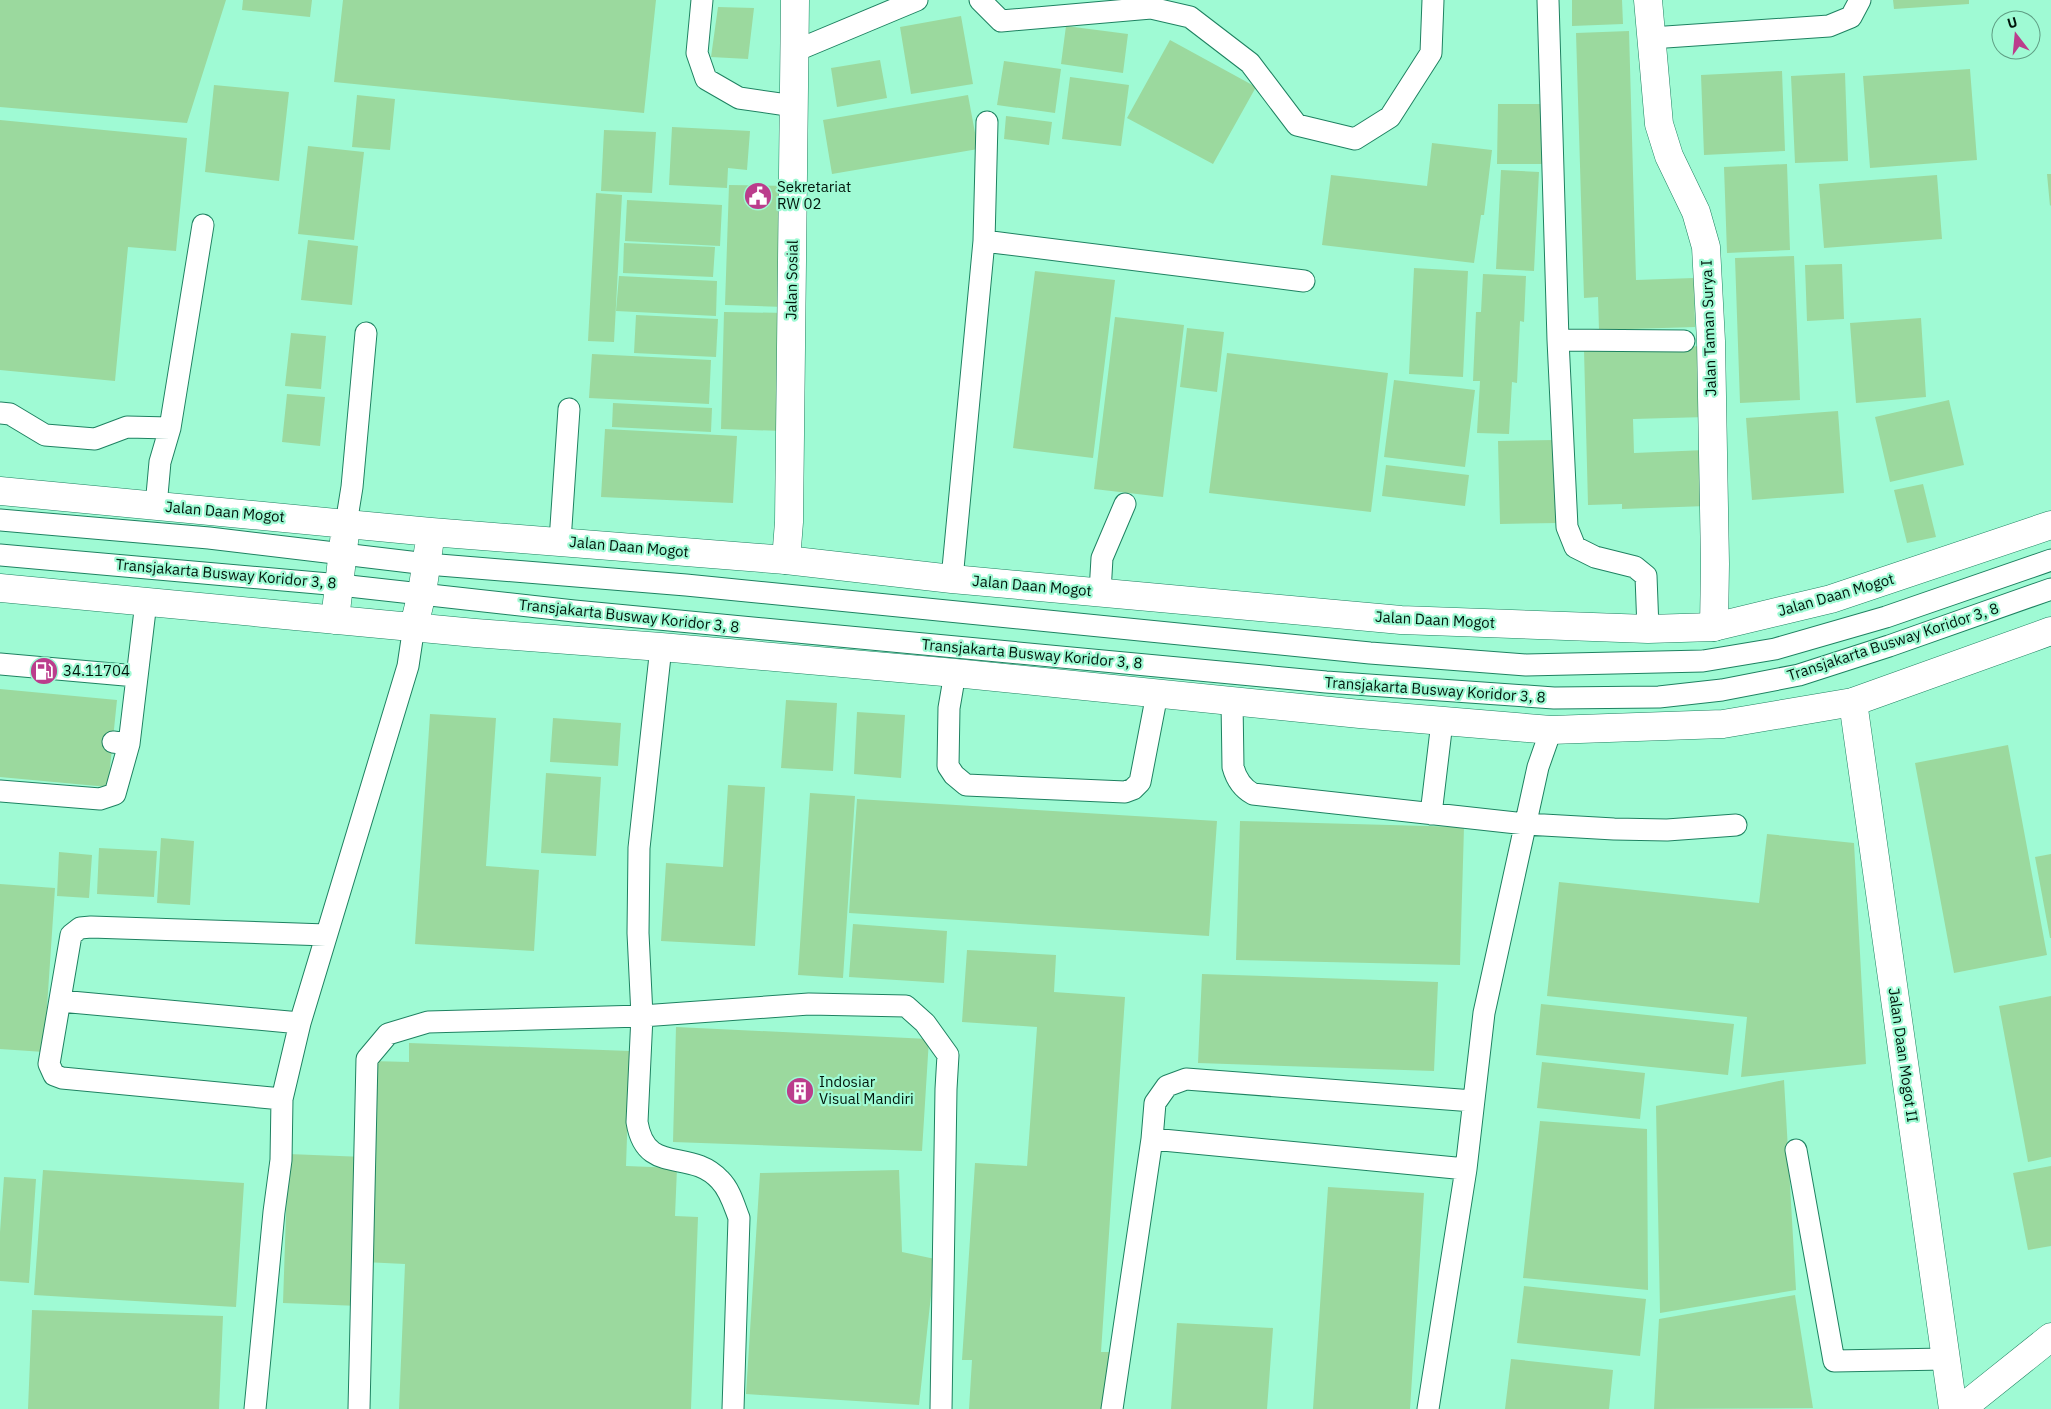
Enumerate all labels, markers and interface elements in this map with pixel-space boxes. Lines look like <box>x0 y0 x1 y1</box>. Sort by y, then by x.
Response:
north arrow <box>1991 10 2041 60</box>
text: U <box>2005 13 2020 32</box>
place label: Sekretariat RW 02 <box>777 177 851 213</box>
public building icon: Sekretariat RW 02 <box>743 181 773 211</box>
street label: Jalan Sosial <box>781 240 802 320</box>
street label: Jalan Taman Surya I <box>1697 260 1720 396</box>
street label: Jalan Daan Mogot <box>164 497 286 526</box>
street label: Jalan Daan Mogot <box>568 532 690 561</box>
street label: Transjakarta Busway Koridor 3, 8 <box>115 554 337 593</box>
street label: Jalan Daan Mogot <box>1776 569 1896 620</box>
street label: Jalan Daan Mogot <box>971 571 1093 600</box>
street label: Transjakarta Busway Koridor 3, 8 <box>518 594 740 637</box>
street label: Transjakarta Busway Koridor 3, 8 <box>1785 598 2001 685</box>
street label: Jalan Daan Mogot <box>1375 607 1495 632</box>
street label: Transjakarta Busway Koridor 3, 8 <box>921 634 1143 673</box>
fuel station icon: 34.11704 <box>29 656 59 686</box>
place label: 34.11704 <box>63 661 130 680</box>
street label: Transjakarta Busway Koridor 3, 8 <box>1324 672 1546 707</box>
street label: Jalan Daan Mogot II <box>1885 986 1922 1123</box>
place label: Indosiar Visual Mandiri <box>819 1072 914 1108</box>
building icon: Indosiar Visual Mandiri <box>785 1076 815 1106</box>

